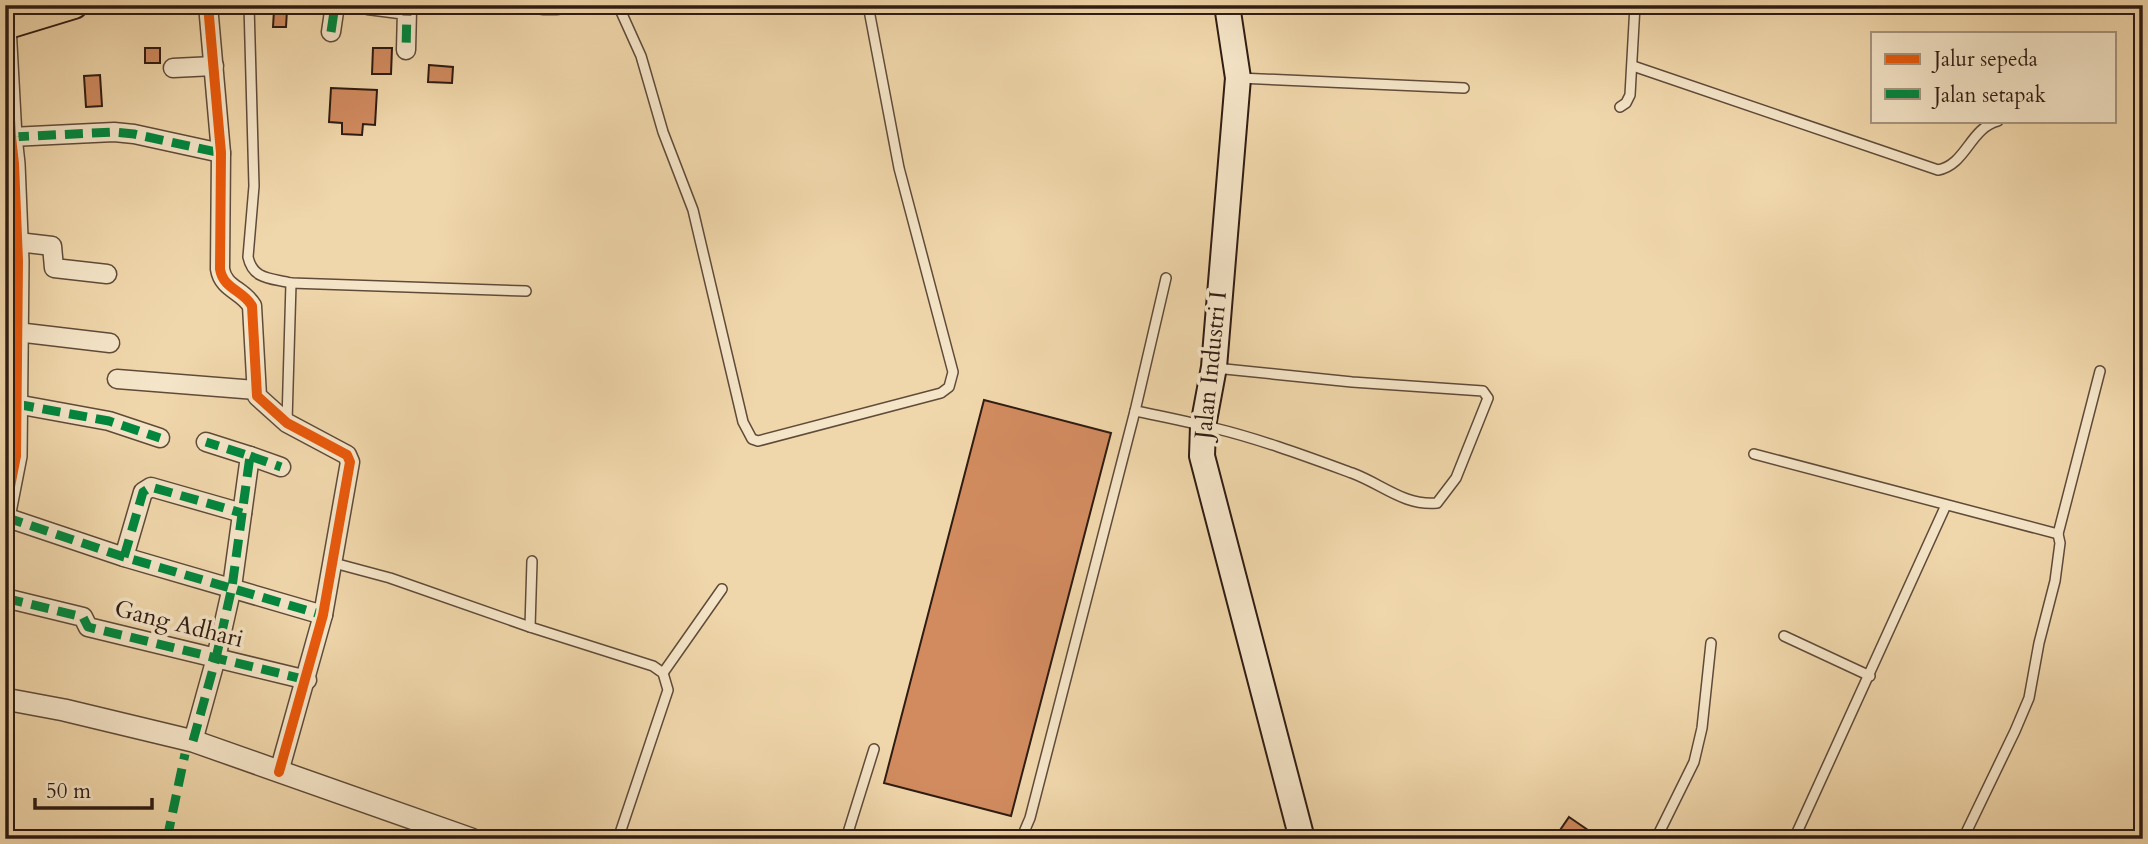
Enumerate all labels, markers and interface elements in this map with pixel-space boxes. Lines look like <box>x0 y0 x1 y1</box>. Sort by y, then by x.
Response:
legend <box>1871 32 2116 122</box>
text: Jalur sepeda <box>1931 45 2038 74</box>
text: Jalan setapak <box>1931 81 2047 110</box>
street label: Jalan Industri I <box>1187 289 1235 444</box>
street label: Gang Adhari <box>111 592 247 656</box>
scale bar <box>35 767 152 811</box>
text: 50 m <box>46 777 91 806</box>

